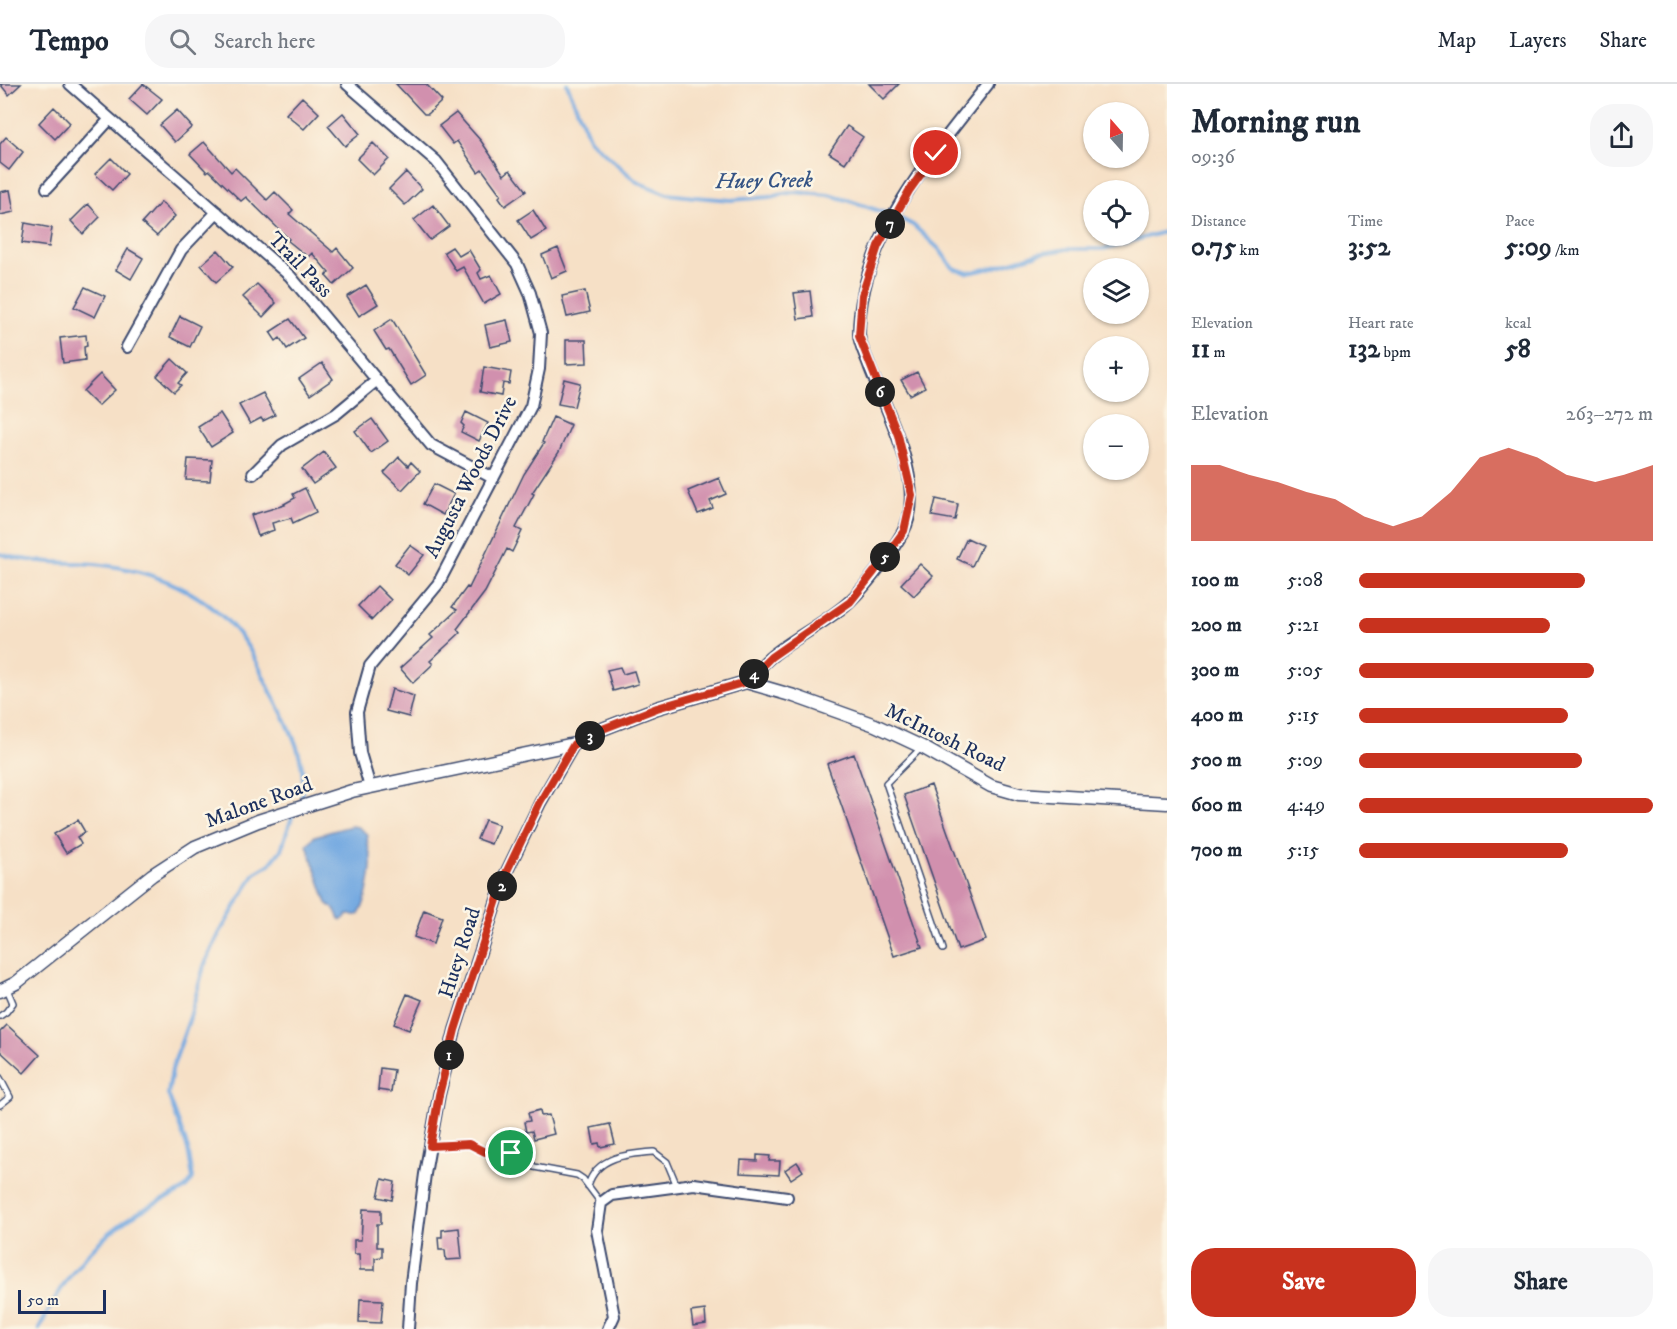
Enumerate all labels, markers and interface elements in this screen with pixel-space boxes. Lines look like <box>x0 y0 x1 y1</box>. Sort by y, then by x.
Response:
search box <box>145 14 565 68</box>
text: Tempo <box>30 24 109 59</box>
icon: search <box>166 25 199 58</box>
text: Search here <box>214 28 315 55</box>
text: Map <box>1437 28 1476 54</box>
text: Layers <box>1509 28 1567 54</box>
text: Share <box>1600 28 1647 54</box>
north arrow <box>1083 102 1149 168</box>
map controls <box>1083 102 1149 480</box>
text: Morning run <box>1191 102 1360 143</box>
button: share <box>1590 104 1653 167</box>
pin <box>910 127 961 178</box>
icon: check <box>919 136 952 169</box>
text: 09:36 <box>1191 145 1235 170</box>
water label: Huey Creek <box>714 167 814 195</box>
button: locate <box>1083 180 1149 246</box>
pin: 7 <box>875 209 905 239</box>
text: Distance <box>1191 211 1246 231</box>
text: Time <box>1348 211 1383 231</box>
text: Pace <box>1505 211 1535 231</box>
text: 7 <box>886 214 894 234</box>
street label: Trail Pass <box>262 227 338 303</box>
text: 0.75 <box>1191 231 1236 264</box>
text: 3:52 <box>1348 231 1390 264</box>
text: 5:09 <box>1505 231 1552 264</box>
text: km <box>1236 240 1260 260</box>
text: /km <box>1552 240 1579 260</box>
button: layers <box>1083 258 1149 324</box>
text: Elevation <box>1191 313 1253 333</box>
text: Heart rate <box>1348 313 1414 333</box>
text: kcal <box>1505 313 1531 333</box>
text: 11 <box>1191 333 1210 366</box>
text: 132 <box>1348 333 1380 366</box>
text: 58 <box>1505 333 1531 366</box>
button: + <box>1083 336 1149 402</box>
text: m <box>1210 342 1226 362</box>
text: bpm <box>1380 342 1411 362</box>
pin: 6 <box>865 377 895 407</box>
text: 6 <box>876 382 884 402</box>
street label: Augusta Woods Drive <box>419 391 523 562</box>
text: Elevation <box>1191 402 1268 427</box>
text: 263–272 m <box>1566 402 1653 427</box>
button: − <box>1083 414 1149 480</box>
pin: 5 <box>870 542 900 572</box>
text: 5 <box>881 547 889 567</box>
text: 100 m <box>1191 568 1239 593</box>
text: 5:08 <box>1287 568 1323 593</box>
text: 200 m <box>1191 613 1242 638</box>
text: 5:21 <box>1287 613 1319 638</box>
text: 300 m <box>1191 658 1239 683</box>
text: 5:05 <box>1287 658 1323 683</box>
pin: 4 <box>739 659 769 689</box>
text: 4 <box>749 664 759 684</box>
street label: McIntosh Road <box>881 698 1010 778</box>
text: 400 m <box>1191 703 1243 728</box>
text: 5:15 <box>1287 703 1319 728</box>
pin: 3 <box>575 721 605 751</box>
text: 3 <box>587 726 593 746</box>
text: 500 m <box>1191 748 1242 773</box>
text: 5:09 <box>1287 748 1323 773</box>
street label: Malone Road <box>202 771 317 834</box>
text: 600 m <box>1191 793 1242 818</box>
text: 4:49 <box>1287 793 1325 818</box>
text: 700 m <box>1191 838 1242 863</box>
text: 5:15 <box>1287 838 1319 863</box>
pin: 2 <box>487 871 517 901</box>
text: 2 <box>498 876 506 896</box>
street label: Huey Road <box>433 904 487 1002</box>
pin: 1 <box>434 1040 464 1070</box>
text: 1 <box>446 1045 452 1065</box>
pin <box>485 1127 536 1178</box>
icon: arrive <box>494 1136 527 1169</box>
button: Save <box>1191 1248 1416 1317</box>
button: Share <box>1428 1248 1653 1317</box>
scale bar <box>18 1287 106 1314</box>
text: 50 m <box>27 1290 59 1310</box>

